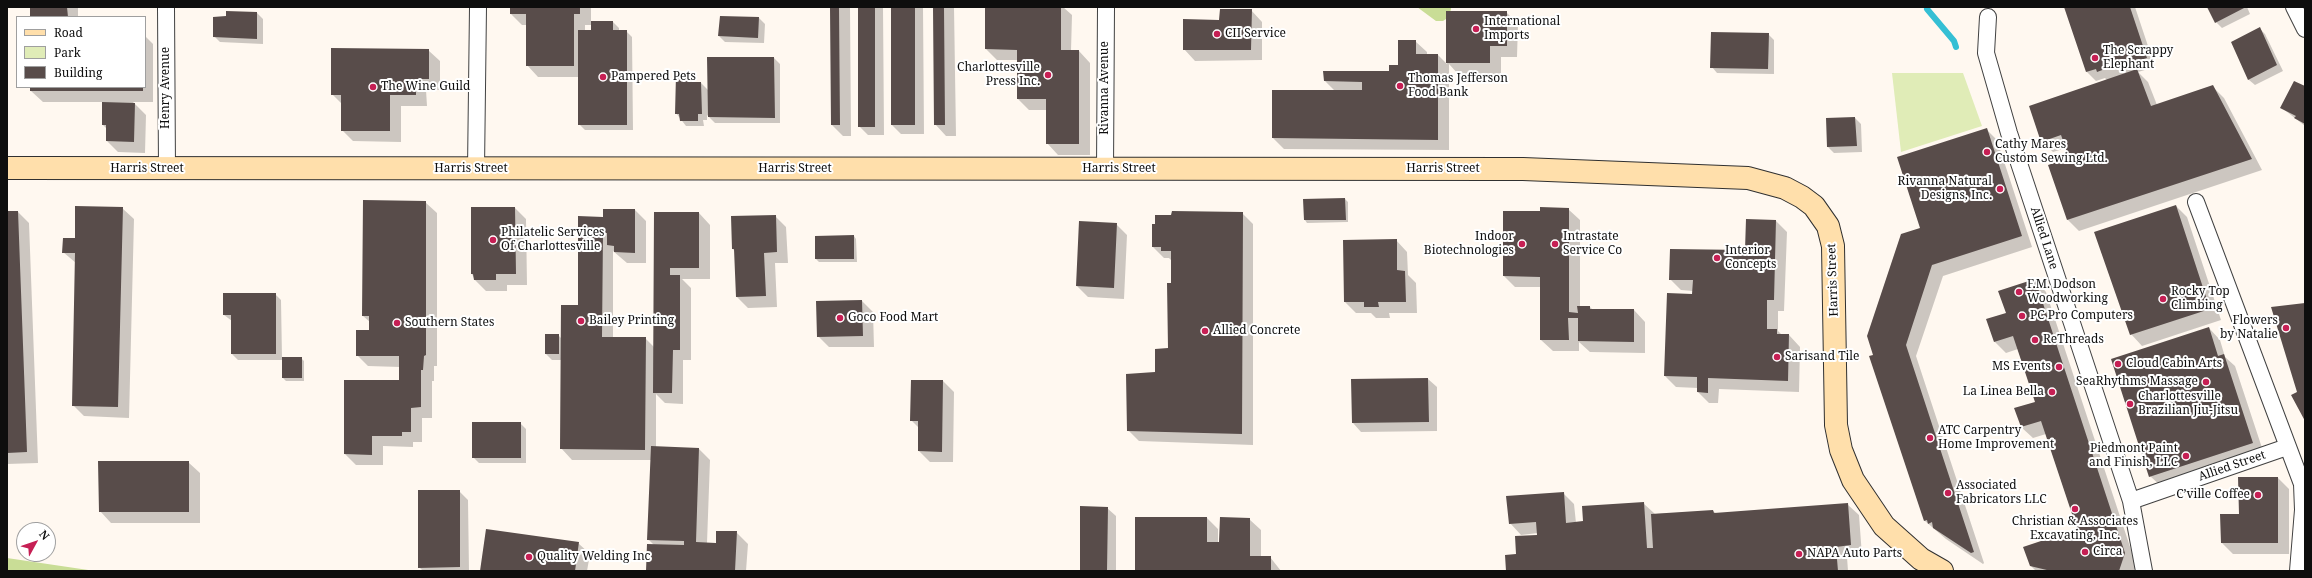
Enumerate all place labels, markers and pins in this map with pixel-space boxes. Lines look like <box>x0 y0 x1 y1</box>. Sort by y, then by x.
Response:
place label: International Imports <box>1484 15 1560 43</box>
marker: International Imports <box>1471 24 1481 34</box>
place label: CII Service <box>1225 27 1286 41</box>
marker: CII Service <box>1212 29 1222 39</box>
place label: The Scrappy Elephant <box>2103 44 2173 72</box>
marker: The Scrappy Elephant <box>2090 53 2100 63</box>
place label: Charlottesville Press Inc. <box>957 61 1040 89</box>
place label: Pampered Pets <box>611 70 696 84</box>
marker: Charlottesville Press Inc. <box>1043 70 1053 80</box>
marker: Pampered Pets <box>598 72 608 82</box>
place label: Thomas Jefferson Food Bank <box>1408 72 1508 100</box>
place label: The Wine Guild <box>381 80 470 94</box>
marker: Thomas Jefferson Food Bank <box>1395 81 1405 91</box>
marker: The Wine Guild <box>368 82 378 92</box>
place label: Cathy Mares Custom Sewing Ltd. <box>1995 138 2108 166</box>
marker: Cathy Mares Custom Sewing Ltd. <box>1982 147 1992 157</box>
place label: Rivanna Natural Designs, Inc. <box>1898 175 1992 203</box>
marker: Rivanna Natural Designs, Inc. <box>1995 184 2005 194</box>
place label: Philatelic Services Of Charlottesville <box>501 226 605 254</box>
place label: Indoor Biotechnologies <box>1424 230 1514 258</box>
place label: Intrastate Service Co <box>1563 230 1622 258</box>
marker: Philatelic Services Of Charlottesville <box>488 235 498 245</box>
marker: Indoor Biotechnologies <box>1517 239 1527 249</box>
marker: Intrastate Service Co <box>1550 239 1560 249</box>
place label: Interior Concepts <box>1725 244 1776 272</box>
marker: Interior Concepts <box>1712 253 1722 263</box>
place label: F.M. Dodson Woodworking <box>2027 278 2108 306</box>
place label: Rocky Top Climbing <box>2171 285 2230 313</box>
marker: F.M. Dodson Woodworking <box>2014 287 2024 297</box>
marker: Rocky Top Climbing <box>2158 294 2168 304</box>
place label: PC Pro Computers <box>2030 309 2133 323</box>
place label: Goco Food Mart <box>848 311 938 325</box>
marker: PC Pro Computers <box>2017 311 2027 321</box>
marker: Goco Food Mart <box>835 313 845 323</box>
place label: Bailey Printing <box>589 314 674 328</box>
place label: Flowers by Natalie <box>2220 314 2278 342</box>
place label: Southern States <box>405 316 494 330</box>
marker: Bailey Printing <box>576 316 586 326</box>
marker: Southern States <box>392 318 402 328</box>
marker: Flowers by Natalie <box>2281 323 2291 333</box>
place label: Allied Concrete <box>1213 324 1300 338</box>
marker: Allied Concrete <box>1200 326 1210 336</box>
place label: ReThreads <box>2043 333 2104 347</box>
marker: ReThreads <box>2030 335 2040 345</box>
place label: Sarisand Tile <box>1785 350 1860 364</box>
marker: Sarisand Tile <box>1772 352 1782 362</box>
place label: Cloud Cabin Arts <box>2126 357 2222 371</box>
marker: Cloud Cabin Arts <box>2113 359 2123 369</box>
place label: MS Events <box>1992 360 2051 374</box>
marker: MS Events <box>2054 362 2064 372</box>
place label: SeaRhythms Massage <box>2076 375 2198 389</box>
marker: SeaRhythms Massage <box>2201 377 2211 387</box>
place label: La Linea Bella <box>1963 385 2044 399</box>
marker: La Linea Bella <box>2047 387 2057 397</box>
place label: Charlottesville Brazilian Jiu-Jitsu <box>2138 390 2238 418</box>
marker: Charlottesville Brazilian Jiu-Jitsu <box>2125 399 2135 409</box>
place label: ATC Carpentry Home Improvement <box>1938 424 2054 452</box>
marker: ATC Carpentry Home Improvement <box>1925 433 1935 443</box>
place label: Piedmont Paint and Finish, LLC <box>2089 442 2178 470</box>
marker: Piedmont Paint and Finish, LLC <box>2181 451 2191 461</box>
place label: Associated Fabricators LLC <box>1956 479 2047 507</box>
marker: Associated Fabricators LLC <box>1943 488 1953 498</box>
place label: C’ville Coffee <box>2176 488 2250 502</box>
marker: C’ville Coffee <box>2253 490 2263 500</box>
marker: Christian & Associates Excavating, Inc. <box>2070 504 2080 514</box>
place label: Christian & Associates Excavating, Inc. <box>2012 515 2138 543</box>
place label: Circa <box>2093 545 2123 559</box>
place label: NAPA Auto Parts <box>1807 547 1902 561</box>
marker: Circa <box>2080 547 2090 557</box>
marker: NAPA Auto Parts <box>1794 549 1804 559</box>
place label: Quality Welding Inc <box>537 550 651 564</box>
marker: Quality Welding Inc <box>524 552 534 562</box>

